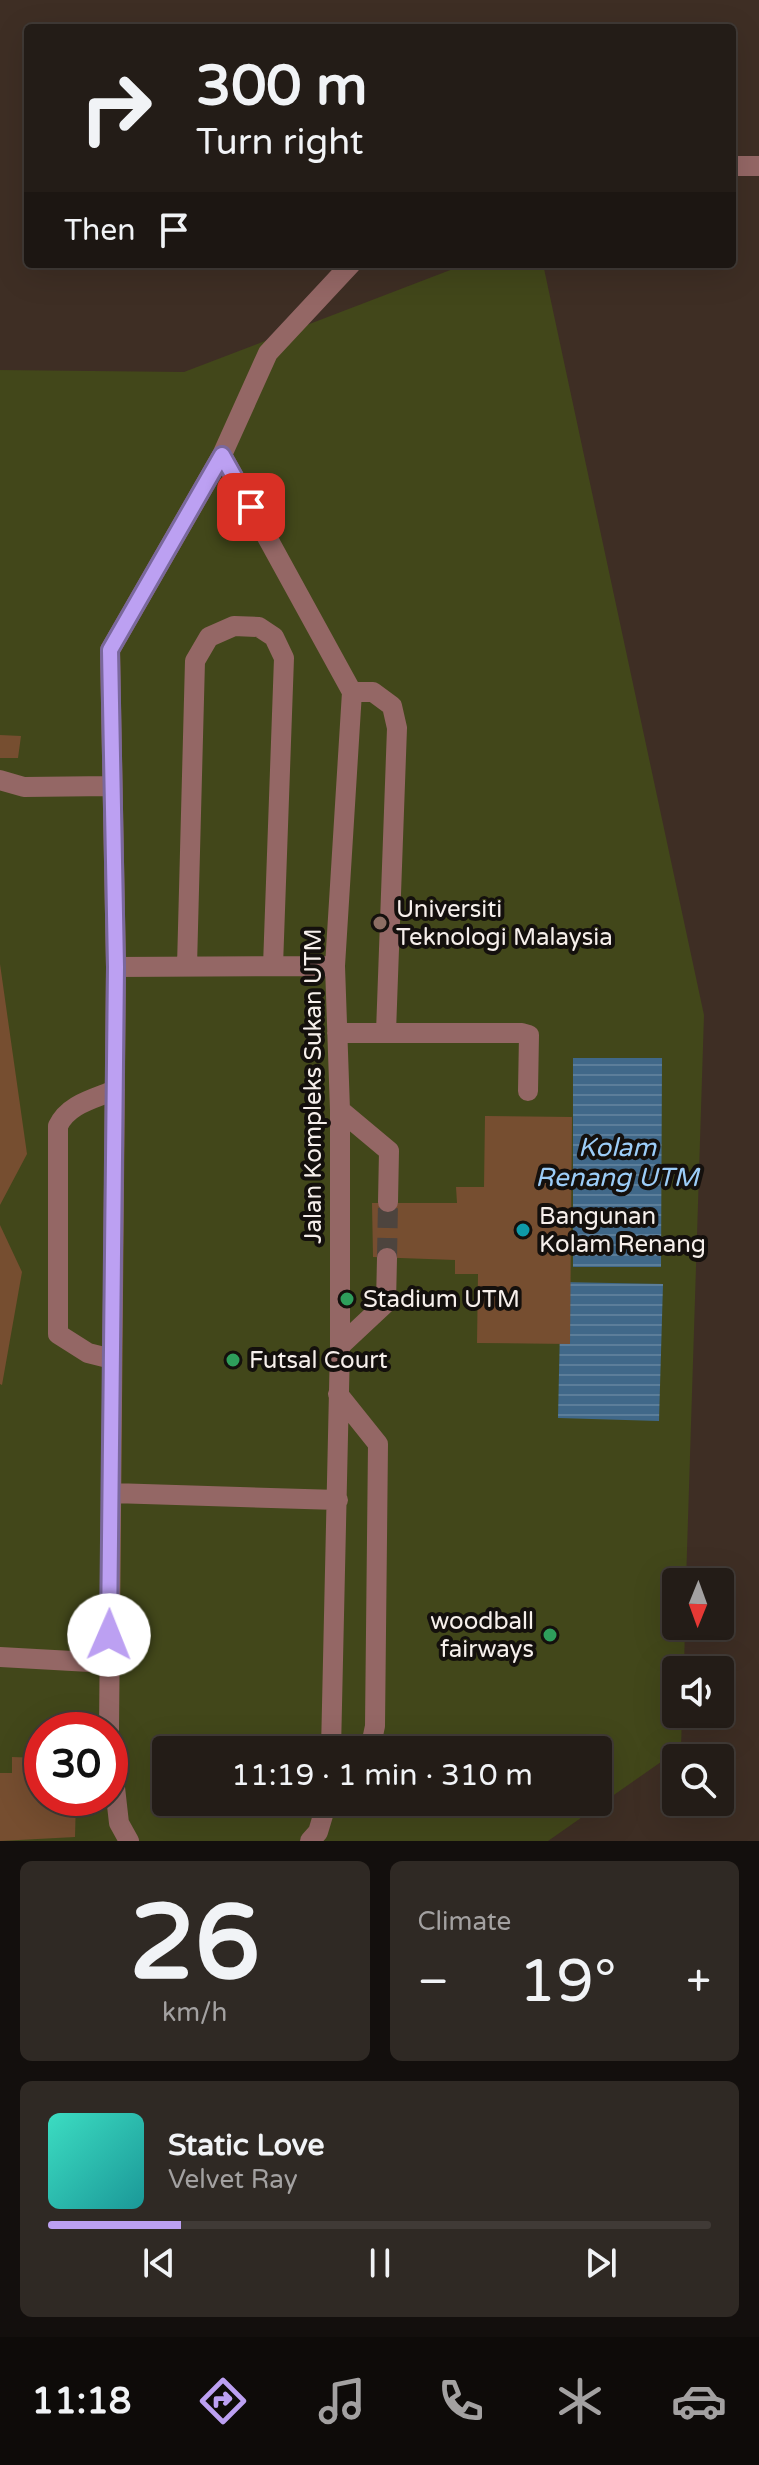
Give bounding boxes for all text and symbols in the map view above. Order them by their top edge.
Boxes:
text: 300 m [196,53,367,120]
icon: right [64,56,168,160]
text: Turn right [196,121,363,164]
icon: arrive [152,208,196,252]
text: Then [64,212,136,249]
pin [217,473,285,541]
icon: arrive [229,485,273,529]
place label: Universiti Teknologi Malaysia [396,895,613,952]
marker: Universiti Teknologi Malaysia [371,914,389,932]
street label: Jalan Kompleks Sukan UTM [299,928,328,1244]
water label: Kolam Renang UTM [535,1132,701,1193]
place label: Bangunan Kolam Renang [539,1202,706,1259]
marker: Bangunan Kolam Renang [514,1221,532,1239]
place label: Stadium UTM [363,1285,520,1314]
marker: Stadium UTM [338,1290,356,1308]
place label: Futsal Court [249,1346,388,1375]
marker: Futsal Court [224,1351,242,1369]
north arrow [662,1568,734,1640]
map controls [662,1568,734,1816]
position arrow [67,1593,151,1677]
place label: woodball fairways [430,1607,534,1664]
marker: woodball fairways [541,1626,559,1644]
button: sound [662,1656,734,1728]
speed limit sign: 30 [24,1712,128,1816]
button: search [662,1744,734,1816]
text: 11:19 · 1 min · 310 m [231,1757,533,1794]
text: 26 [129,1882,260,2007]
text: Climate [418,1906,511,1937]
text: 19° [519,1946,617,2018]
text: − [418,1956,449,2009]
text: + [686,1956,711,2009]
text: km/h [162,1997,227,2028]
text: Static Love [168,2127,324,2164]
text: Velvet Ray [168,2164,298,2195]
icon: previous [137,2241,181,2285]
icon: pause [358,2241,402,2285]
icon: next [579,2241,623,2285]
icon: directions [195,2373,251,2429]
icon: music [314,2373,370,2429]
icon: phone [433,2373,489,2429]
icon: climate [552,2373,608,2429]
icon: car [671,2373,727,2429]
text: 11:18 [32,2380,131,2423]

